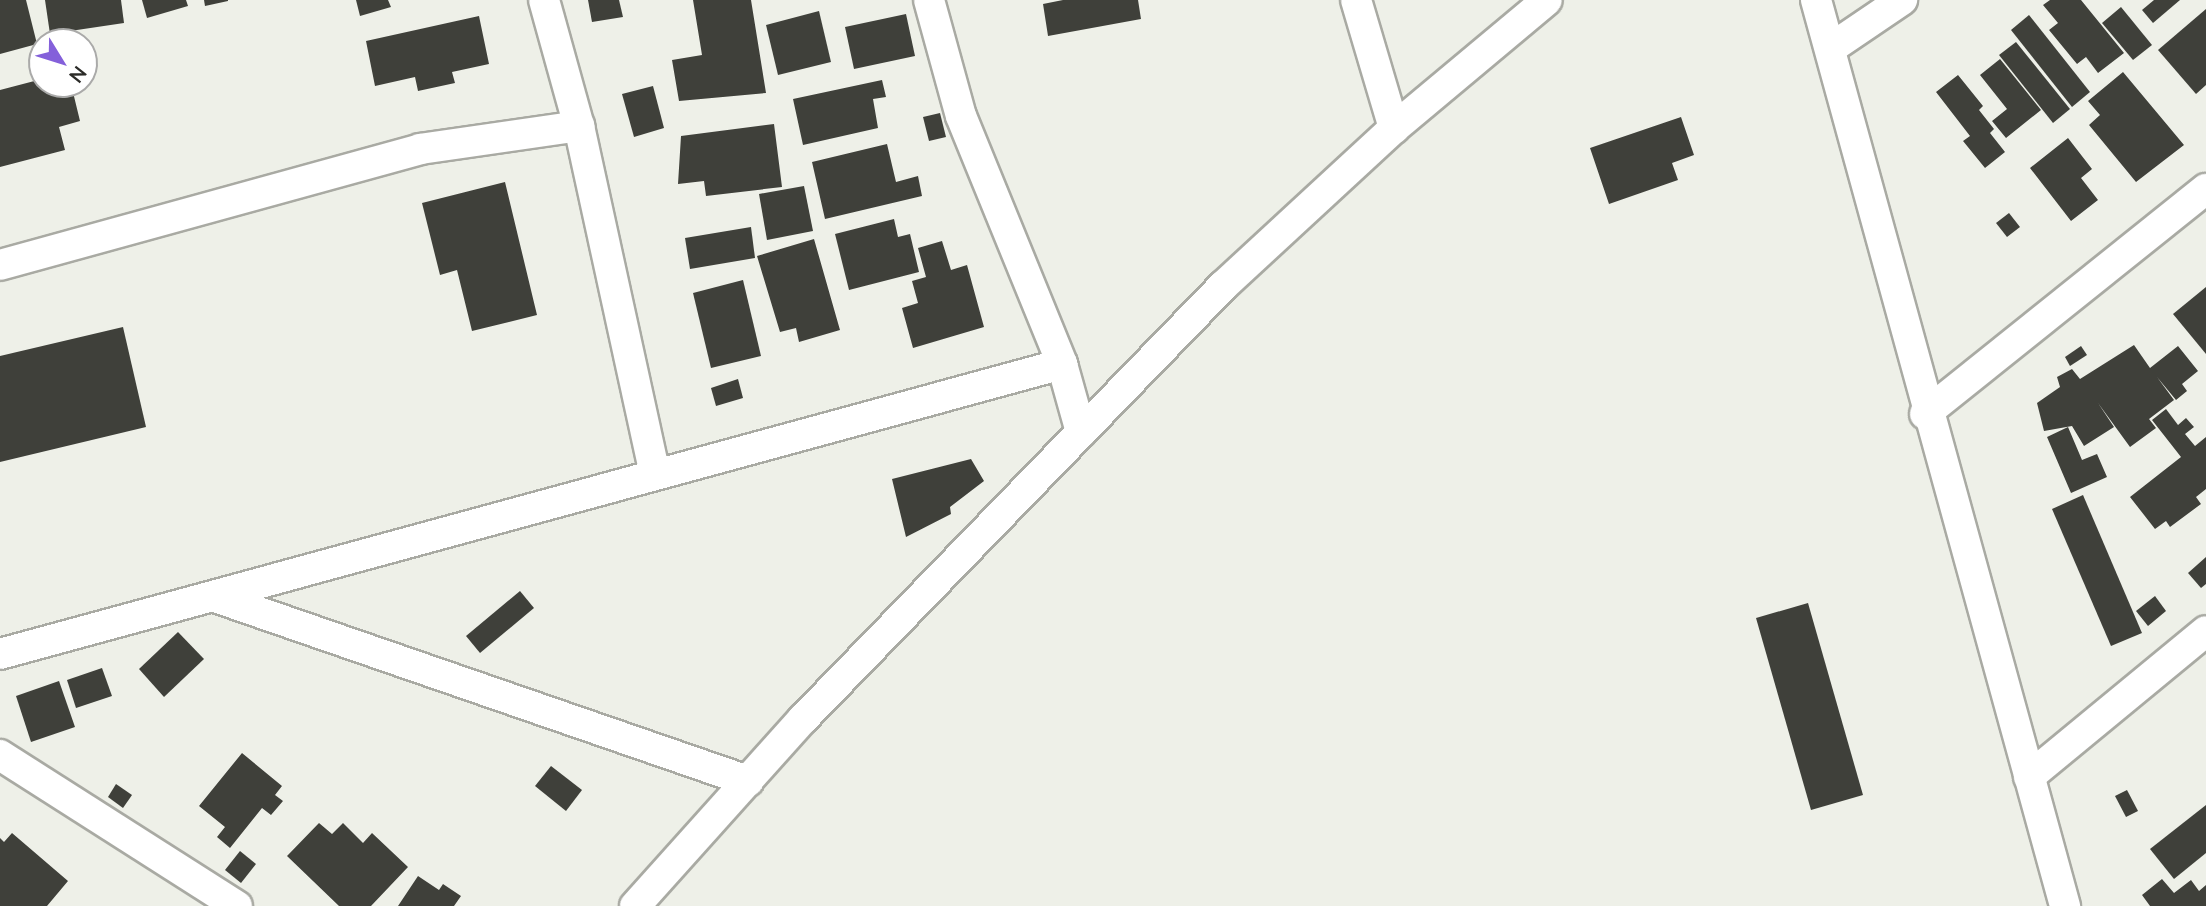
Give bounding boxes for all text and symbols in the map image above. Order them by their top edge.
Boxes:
north arrow [28,28,98,98]
text: N [65,62,92,88]

